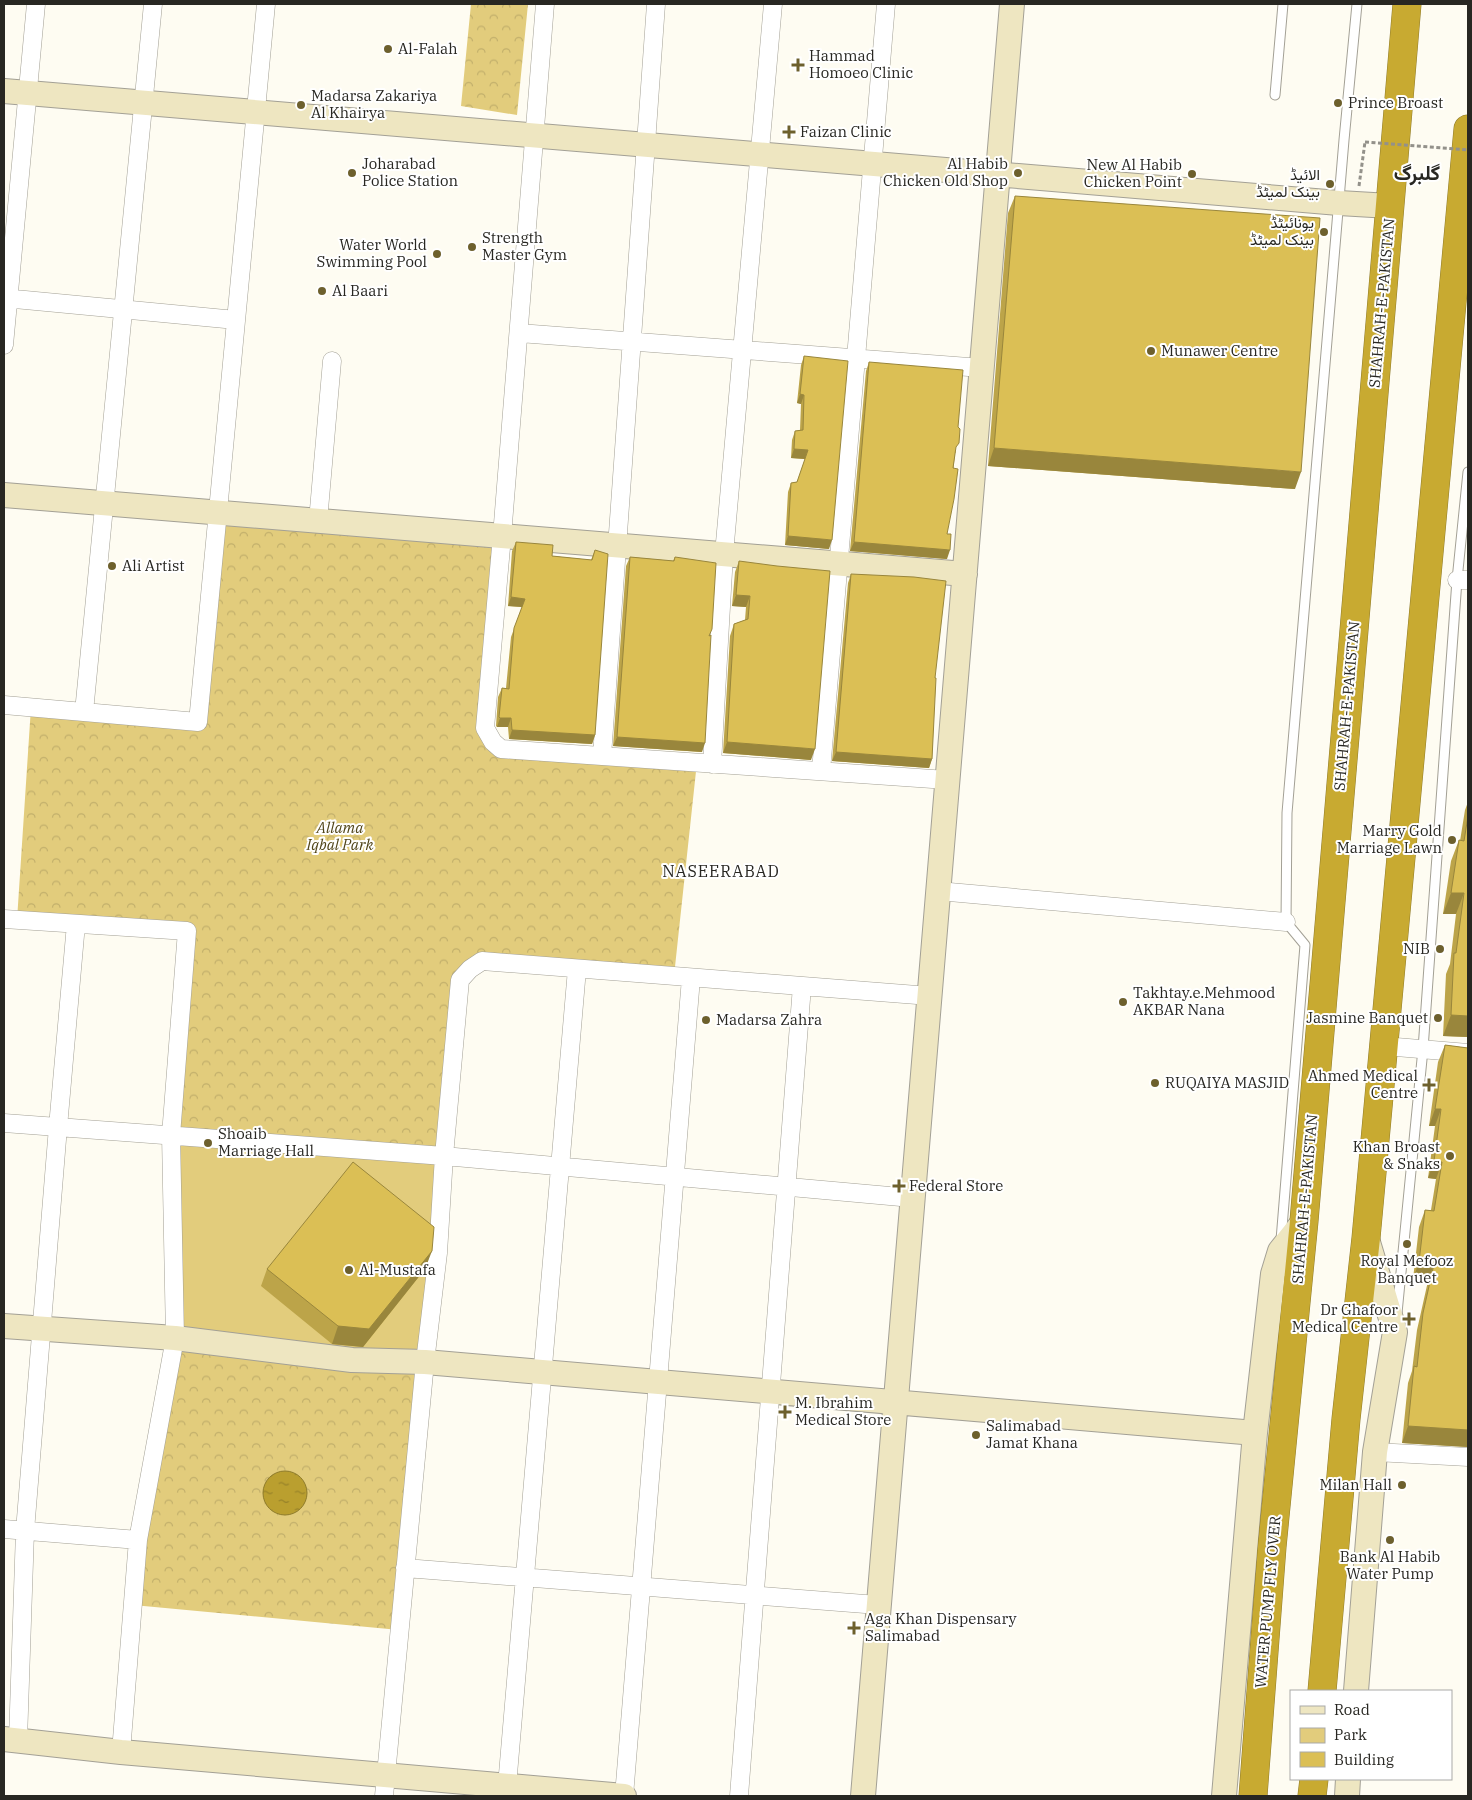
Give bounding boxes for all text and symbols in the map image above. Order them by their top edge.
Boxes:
place label: Al-Falah [398,39,458,58]
marker: Al-Falah [382,43,394,55]
place label: Hammad Homoeo Clinic [809,46,913,82]
marker: Hammad Homoeo Clinic [791,58,805,72]
place label: Madarsa Zakariya Al Khairya [311,86,437,122]
place label: Prince Broast [1348,93,1443,112]
marker: Prince Broast [1332,97,1344,109]
marker: Madarsa Zakariya Al Khairya [295,99,307,111]
place label: Faizan Clinic [800,122,892,141]
marker: Faizan Clinic [782,125,796,139]
place label: Joharabad Police Station [362,154,459,190]
place label: Al Habib Chicken Old Shop [883,154,1008,190]
place label: New Al Habib Chicken Point [1084,155,1182,191]
district label: گلبرگ [1394,159,1440,186]
place label: الائیڈ بینک لمیٹڈ [1256,165,1320,201]
marker: Joharabad Police Station [346,167,358,179]
marker: Al Habib Chicken Old Shop [1012,167,1024,179]
marker: New Al Habib Chicken Point [1186,168,1198,180]
marker: الائیڈ بینک لمیٹڈ [1324,178,1336,190]
place label: یونائیٹڈ بینک لمیٹڈ [1250,213,1314,249]
street label: SHAHRAH-E-PAKISTAN [1365,217,1398,389]
marker: یونائیٹڈ بینک لمیٹڈ [1318,226,1330,238]
place label: Strength Master Gym [482,228,567,264]
place label: Water World Swimming Pool [317,235,427,271]
marker: Strength Master Gym [466,241,478,253]
marker: Water World Swimming Pool [431,248,443,260]
place label: Al Baari [332,281,388,300]
marker: Al Baari [316,285,328,297]
place label: Munawer Centre [1161,341,1278,360]
marker: Munawer Centre [1145,345,1157,357]
place label: Ali Artist [122,556,184,575]
marker: Ali Artist [106,560,118,572]
street label: SHAHRAH-E-PAKISTAN [1330,620,1363,792]
park label: Allama Iqbal Park [305,818,374,854]
place label: Marry Gold Marriage Lawn [1337,821,1442,857]
marker: Marry Gold Marriage Lawn [1446,834,1458,846]
district label: NASEERABAD [662,861,780,881]
place label: NIB [1403,939,1430,958]
marker: NIB [1434,943,1446,955]
place label: Takhtay.e.Mehmood AKBAR Nana [1133,983,1275,1019]
marker: Takhtay.e.Mehmood AKBAR Nana [1117,996,1129,1008]
place label: Jasmine Banquet [1306,1008,1428,1027]
place label: Madarsa Zahra [716,1010,822,1029]
marker: Jasmine Banquet [1432,1012,1444,1024]
marker: Madarsa Zahra [700,1014,712,1026]
place label: Ahmed Medical Centre [1308,1066,1418,1102]
place label: RUQAIYA MASJID [1165,1073,1289,1092]
marker: RUQAIYA MASJID [1149,1077,1161,1089]
marker: Ahmed Medical Centre [1422,1078,1436,1092]
street label: SHAHRAH-E-PAKISTAN [1288,1113,1321,1285]
place label: Shoaib Marriage Hall [218,1124,314,1160]
marker: Shoaib Marriage Hall [202,1137,214,1149]
place label: Khan Broast & Snaks [1353,1137,1440,1173]
marker: Khan Broast & Snaks [1444,1150,1456,1162]
place label: Federal Store [909,1176,1003,1195]
marker: Federal Store [893,1180,905,1192]
marker: Royal Mefooz Banquet [1401,1238,1413,1250]
place label: Royal Mefooz Banquet [1361,1251,1453,1287]
place label: Al-Mustafa [359,1260,436,1279]
marker: Al-Mustafa [343,1264,355,1276]
place label: Dr Ghafoor Medical Centre [1292,1300,1398,1336]
marker: Dr Ghafoor Medical Centre [1402,1312,1416,1326]
place label: M. Ibrahim Medical Store [795,1393,891,1429]
marker: M. Ibrahim Medical Store [779,1406,791,1418]
place label: Salimabad Jamat Khana [986,1416,1078,1452]
marker: Salimabad Jamat Khana [970,1429,982,1441]
place label: Milan Hall [1319,1475,1392,1494]
marker: Milan Hall [1396,1479,1408,1491]
street label: WATER PUMP FLY OVER [1250,1515,1285,1689]
marker: Bank Al Habib Water Pump [1384,1534,1396,1546]
place label: Bank Al Habib Water Pump [1340,1547,1440,1583]
place label: Aga Khan Dispensary Salimabad [865,1609,1017,1645]
marker: Aga Khan Dispensary Salimabad [847,1621,861,1635]
legend [1290,1690,1452,1780]
text: Road [1334,1700,1370,1719]
text: Park [1334,1725,1367,1744]
text: Building [1334,1750,1394,1769]

